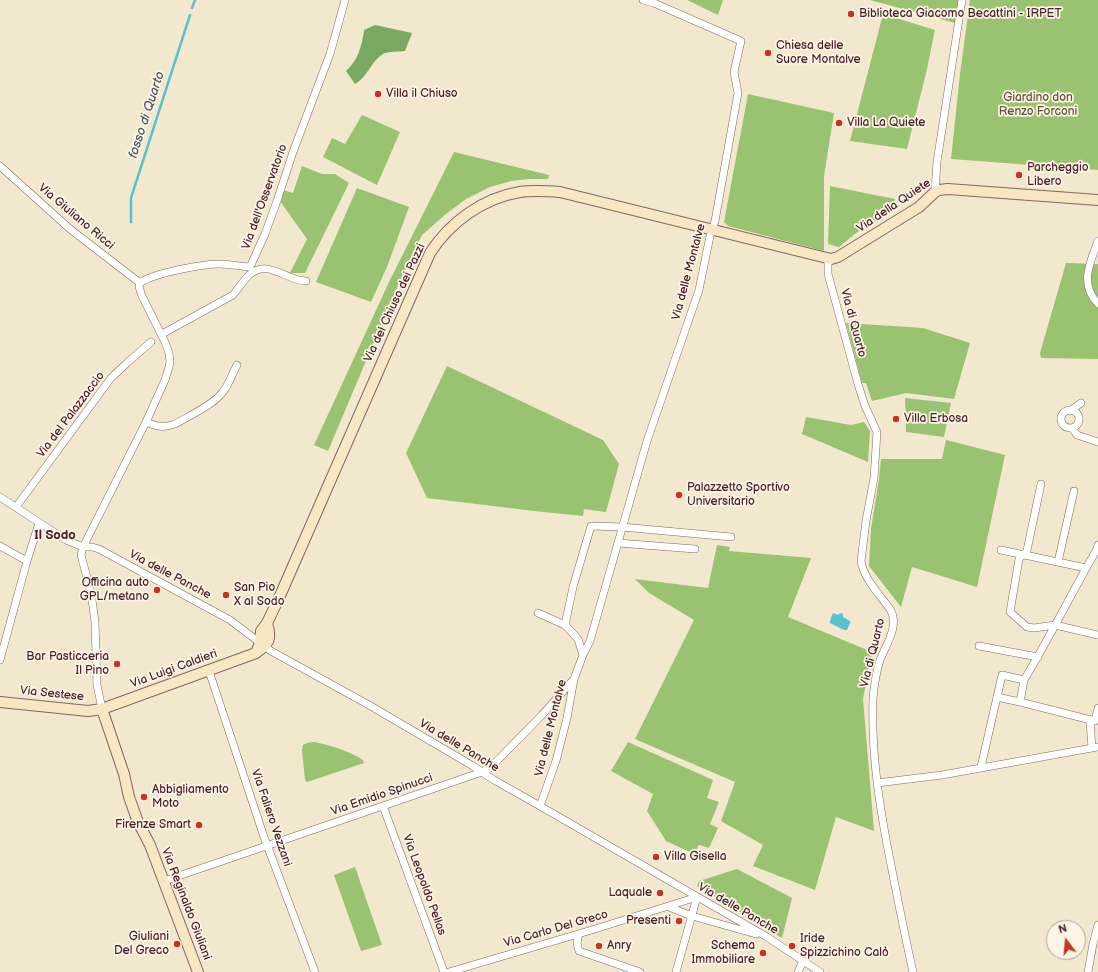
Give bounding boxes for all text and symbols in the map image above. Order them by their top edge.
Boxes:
place label: Biblioteca Giacomo Becattini - IRPET [859,7,1062,21]
marker: Biblioteca Giacomo Becattini - IRPET [846,9,856,19]
place label: Chiesa delle Suore Montalve [776,39,861,67]
marker: Chiesa delle Suore Montalve [763,48,773,58]
water label: fosso di Quarto [126,70,168,160]
place label: Villa il Chiuso [386,87,458,101]
marker: Villa il Chiuso [373,89,383,99]
park label: Giardino don Renzo Forconi [999,91,1077,119]
place label: Villa La Quiete [847,116,925,130]
marker: Villa La Quiete [834,118,844,128]
street label: Via dell'Osservatorio [239,142,291,252]
place label: Parcheggio Libero [1027,161,1089,189]
marker: Parcheggio Libero [1014,170,1024,180]
street label: Via della Quiete [854,176,934,236]
street label: Via Giuliano Ricci [35,181,117,253]
street label: Via delle Montalve [669,222,709,322]
street label: Via del Chiuso dei Pazzi [361,242,429,364]
street label: Via di Quarto [837,287,869,359]
street label: Via del Palazzaccio [34,369,108,461]
place label: Villa Erbosa [904,412,968,426]
marker: Villa Erbosa [891,414,901,424]
place label: Palazzetto Sportivo Universitario [687,481,790,509]
marker: Palazzetto Sportivo Universitario [674,490,684,500]
district label: Il Sodo [34,528,76,544]
street label: Via delle Panche [127,547,213,603]
place label: Officina auto GPL/metano [80,576,149,604]
place label: San Pio X al Sodo [234,581,285,609]
marker: Officina auto GPL/metano [152,585,162,595]
marker: San Pio X al Sodo [221,590,231,600]
street label: Via di Quarto [857,617,889,689]
street label: Via Luigi Caldieri [129,647,219,691]
place label: Bar Pasticceria Il Pino [26,650,109,678]
marker: Bar Pasticceria Il Pino [112,659,122,669]
street label: Via delle Montalve [532,678,570,778]
street label: Via Sestese [19,683,85,705]
street label: Via delle Panche [416,716,502,776]
street label: Via Faliero Vezzani [248,767,294,869]
street label: Via Emidio Spinucci [329,771,435,819]
place label: Abbigliamento Moto [152,783,229,811]
marker: Abbigliamento Moto [139,792,149,802]
place label: Firenze Smart [115,818,191,832]
marker: Firenze Smart [194,820,204,830]
street label: Via Leopoldo Pellas [399,833,449,937]
street label: Via Reginaldo Giuliani [158,846,214,962]
place label: Villa Gisella [664,850,726,864]
marker: Villa Gisella [651,852,661,862]
street label: Via delle Panche [695,880,781,938]
place label: Laquale [608,886,652,900]
marker: Laquale [655,888,665,898]
street label: Via Carlo Del Greco [502,907,610,951]
place label: Presenti [626,914,671,928]
marker: Presenti [674,916,684,926]
north arrow [1046,920,1086,960]
text: N [1057,922,1069,936]
place label: Giuliani Del Greco [114,930,169,958]
place label: Iride Spizzichino Calò [800,932,889,960]
marker: Giuliani Del Greco [172,939,182,949]
place label: Anry [607,939,631,953]
place label: Schema Immobiliare [692,939,755,967]
marker: Anry [594,941,604,951]
marker: Iride Spizzichino Calò [787,941,797,951]
marker: Schema Immobiliare [758,948,768,958]

